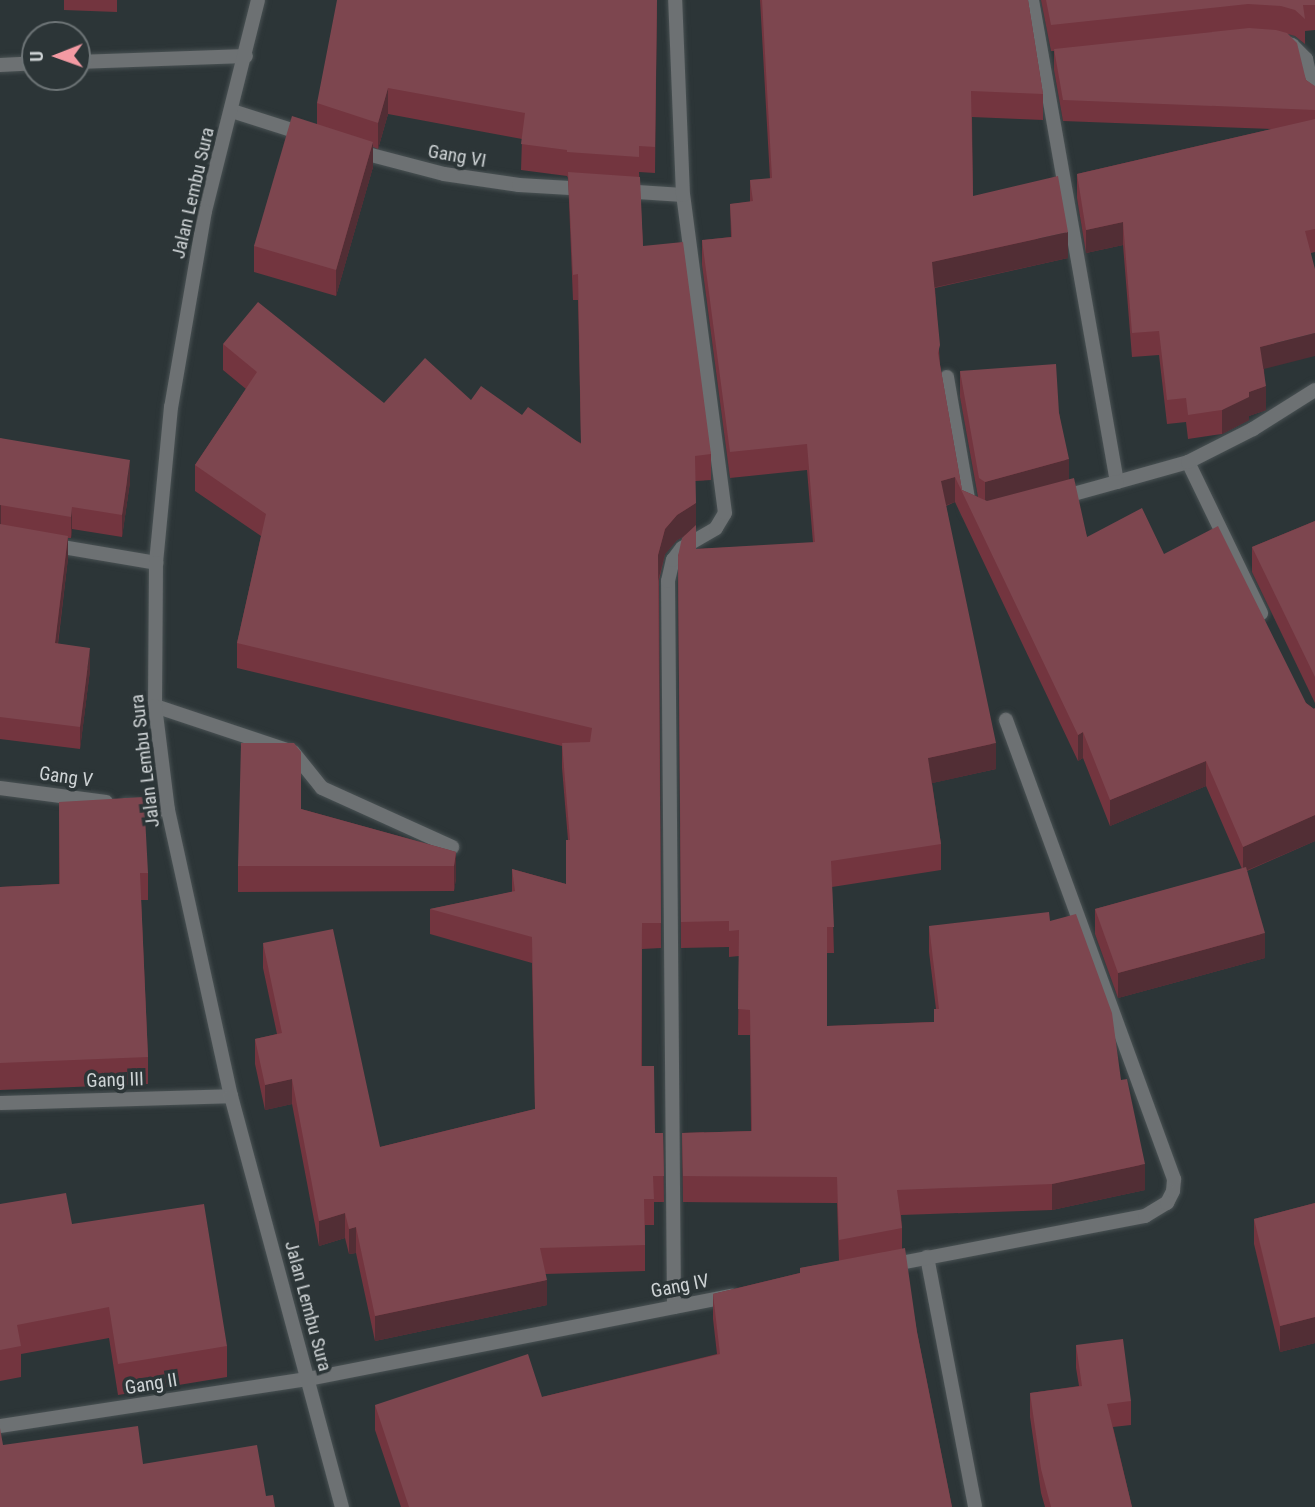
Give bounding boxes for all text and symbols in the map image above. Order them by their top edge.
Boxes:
north arrow [21,21,91,91]
text: U [25,51,48,62]
street label: Jalan Lembu Sura [167,125,219,261]
street label: Gang VI [426,140,488,172]
street label: Jalan Lembu Sura [126,693,164,829]
street label: Gang V [38,762,94,792]
street label: Gang III [86,1068,144,1092]
street label: Jalan Lembu Sura [280,1238,336,1374]
street label: Gang IV [649,1269,711,1303]
street label: Gang II [123,1369,179,1399]

